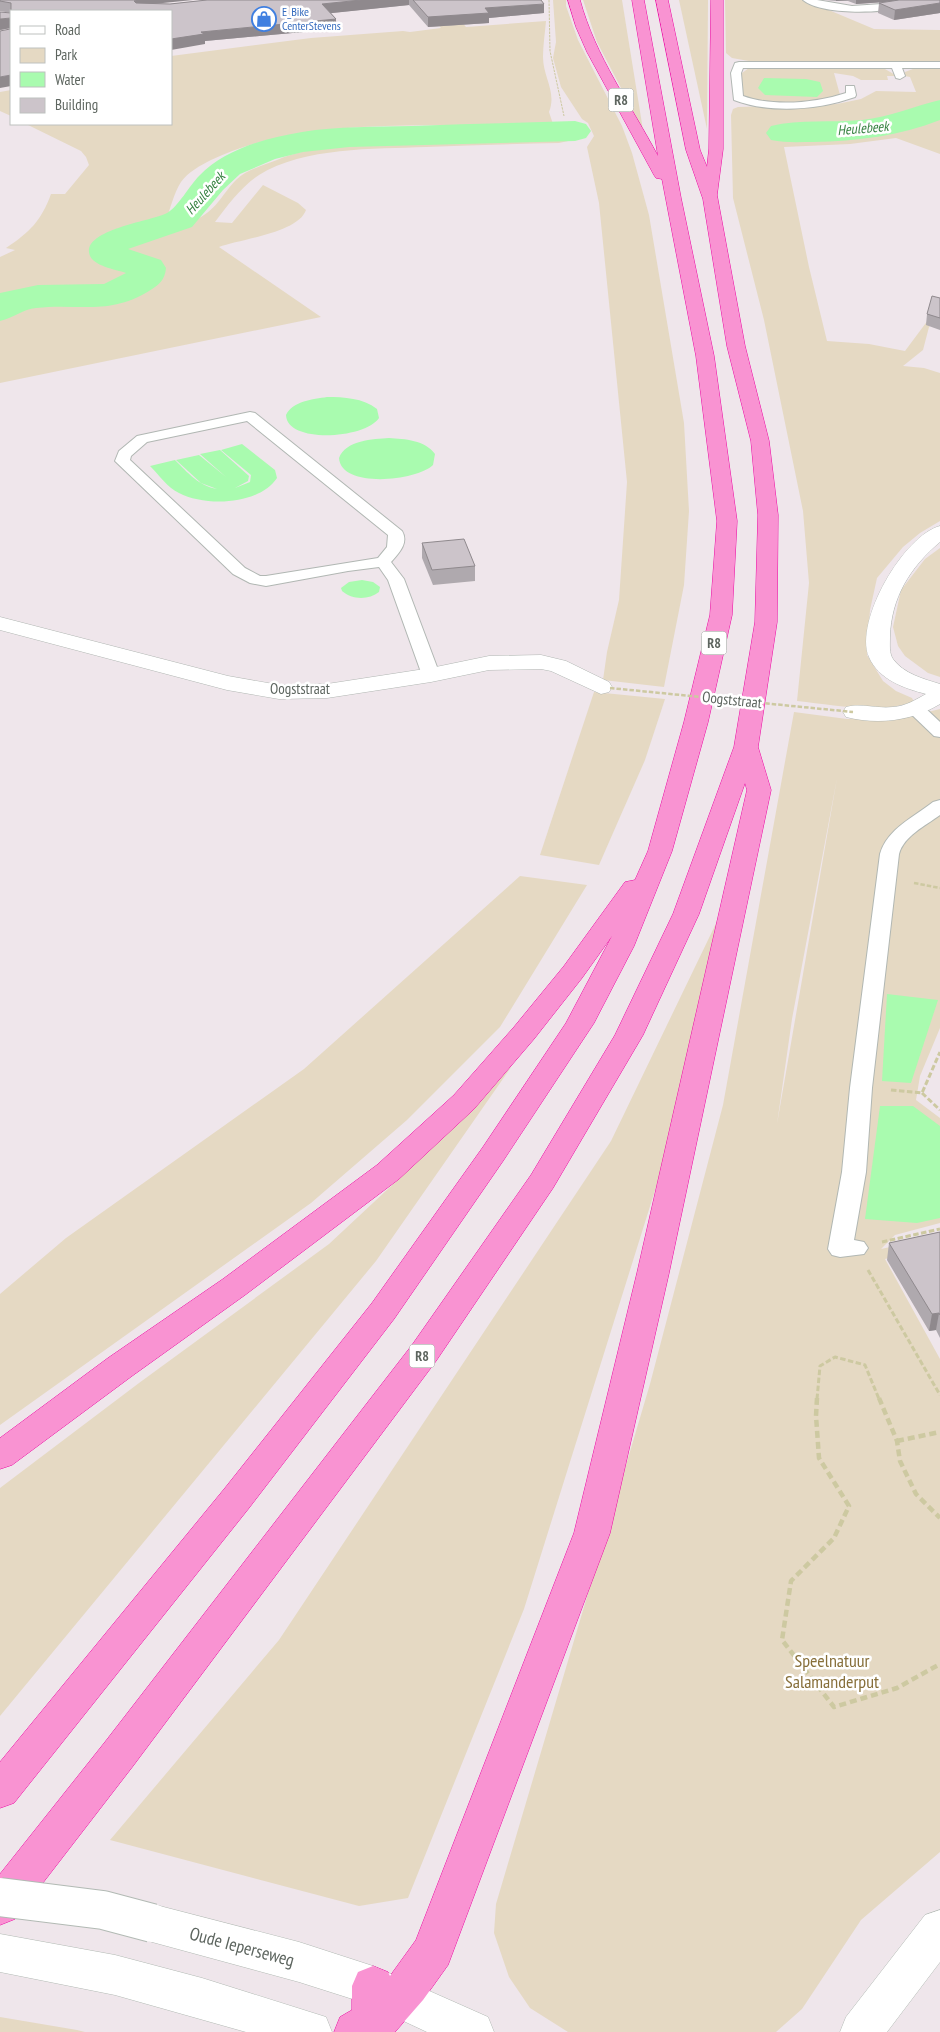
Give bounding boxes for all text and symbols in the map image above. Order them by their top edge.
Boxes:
place label: E_Bike CenterStevens [282,4,341,33]
shop icon: E_Bike CenterStevens [251,6,277,32]
legend [10,10,172,125]
text: Road [55,20,81,39]
text: Park [55,45,77,64]
text: Water [55,70,86,89]
road number: R8 [608,88,634,112]
text: Building [55,95,98,114]
water label: Heulebeek [837,117,891,139]
water label: Heulebeek [181,167,230,218]
road number: R8 [702,632,726,654]
street label: Oogststraat [270,679,330,698]
street label: Oogststraat [701,687,763,712]
road number: R8 [410,1344,434,1368]
park label: Speelnatuur Salamanderput [785,1649,879,1693]
street label: Oude Ieperseweg [187,1922,297,1972]

